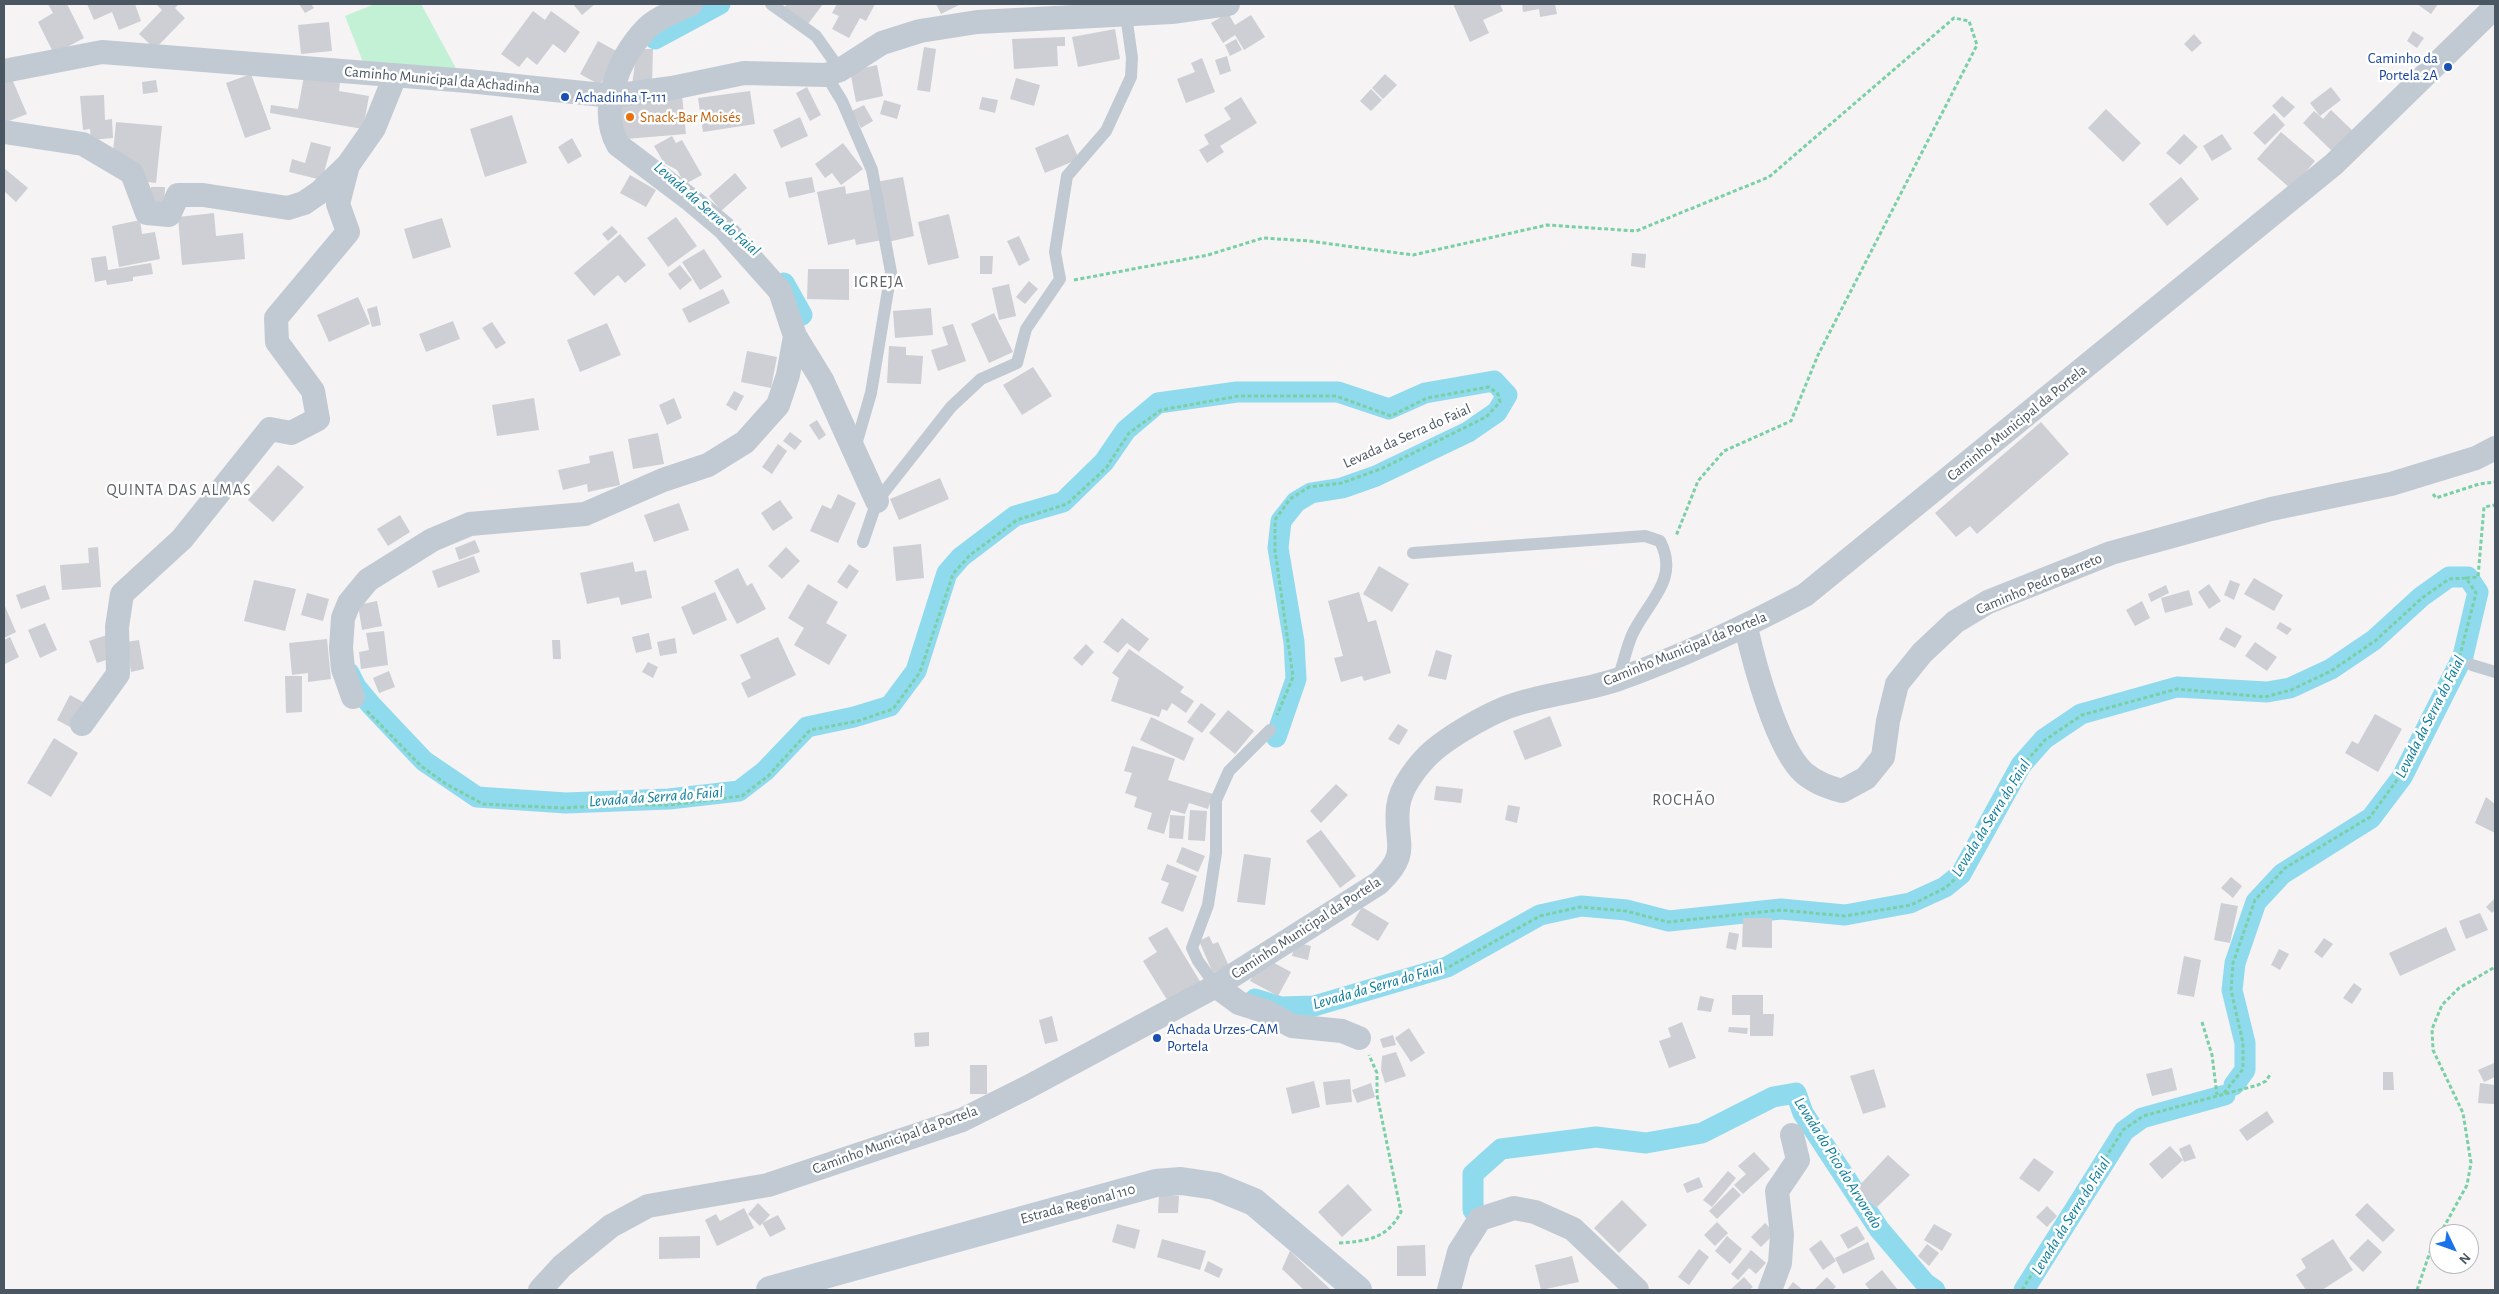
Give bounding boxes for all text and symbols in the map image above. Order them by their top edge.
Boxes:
place label: Caminho da Portela 2A [2368,49,2438,84]
marker: Caminho da Portela 2A [2442,61,2454,73]
street label: Caminho Municipal da Achadinha [344,62,540,98]
place label: Achadinha T-111 [575,88,667,106]
marker: Achadinha T-111 [559,91,571,103]
place label: Snack-Bar Moisés [640,108,741,126]
marker: Snack-Bar Moisés [624,111,636,123]
water label: Levada da Serra do Faial [650,158,764,260]
district label: IGREJA [853,272,905,292]
street label: Caminho Municipal da Portela [1943,361,2091,485]
street label: Levada da Serra do Faial [1340,400,1474,472]
district label: QUINTA DAS ALMAS [105,480,253,500]
street label: Caminho Pedro Barreto [1973,549,2105,619]
street label: Caminho Municipal da Portela [1601,608,1769,690]
water label: Levada da Serra do Faial [2391,653,2469,781]
water label: Levada da Serra do Faial [1947,756,2035,880]
water label: Levada da Serra do Faial [588,783,724,811]
district label: ROCHÃO [1652,790,1716,810]
street label: Caminho Municipal da Portela [1228,873,1384,983]
water label: Levada da Serra do Faial [1311,958,1445,1014]
place label: Achada Urzes-CAM Portela [1167,1020,1278,1055]
marker: Achada Urzes-CAM Portela [1151,1032,1163,1044]
water label: Levada do Pico do Arvoredo [1790,1094,1886,1232]
street label: Caminho Municipal da Portela [810,1102,980,1178]
water label: Levada da Serra do Faial [2027,1154,2115,1278]
street label: Estrada Regional 110 [1019,1180,1137,1228]
north arrow [2429,1224,2479,1274]
text: N [2456,1250,2473,1267]

